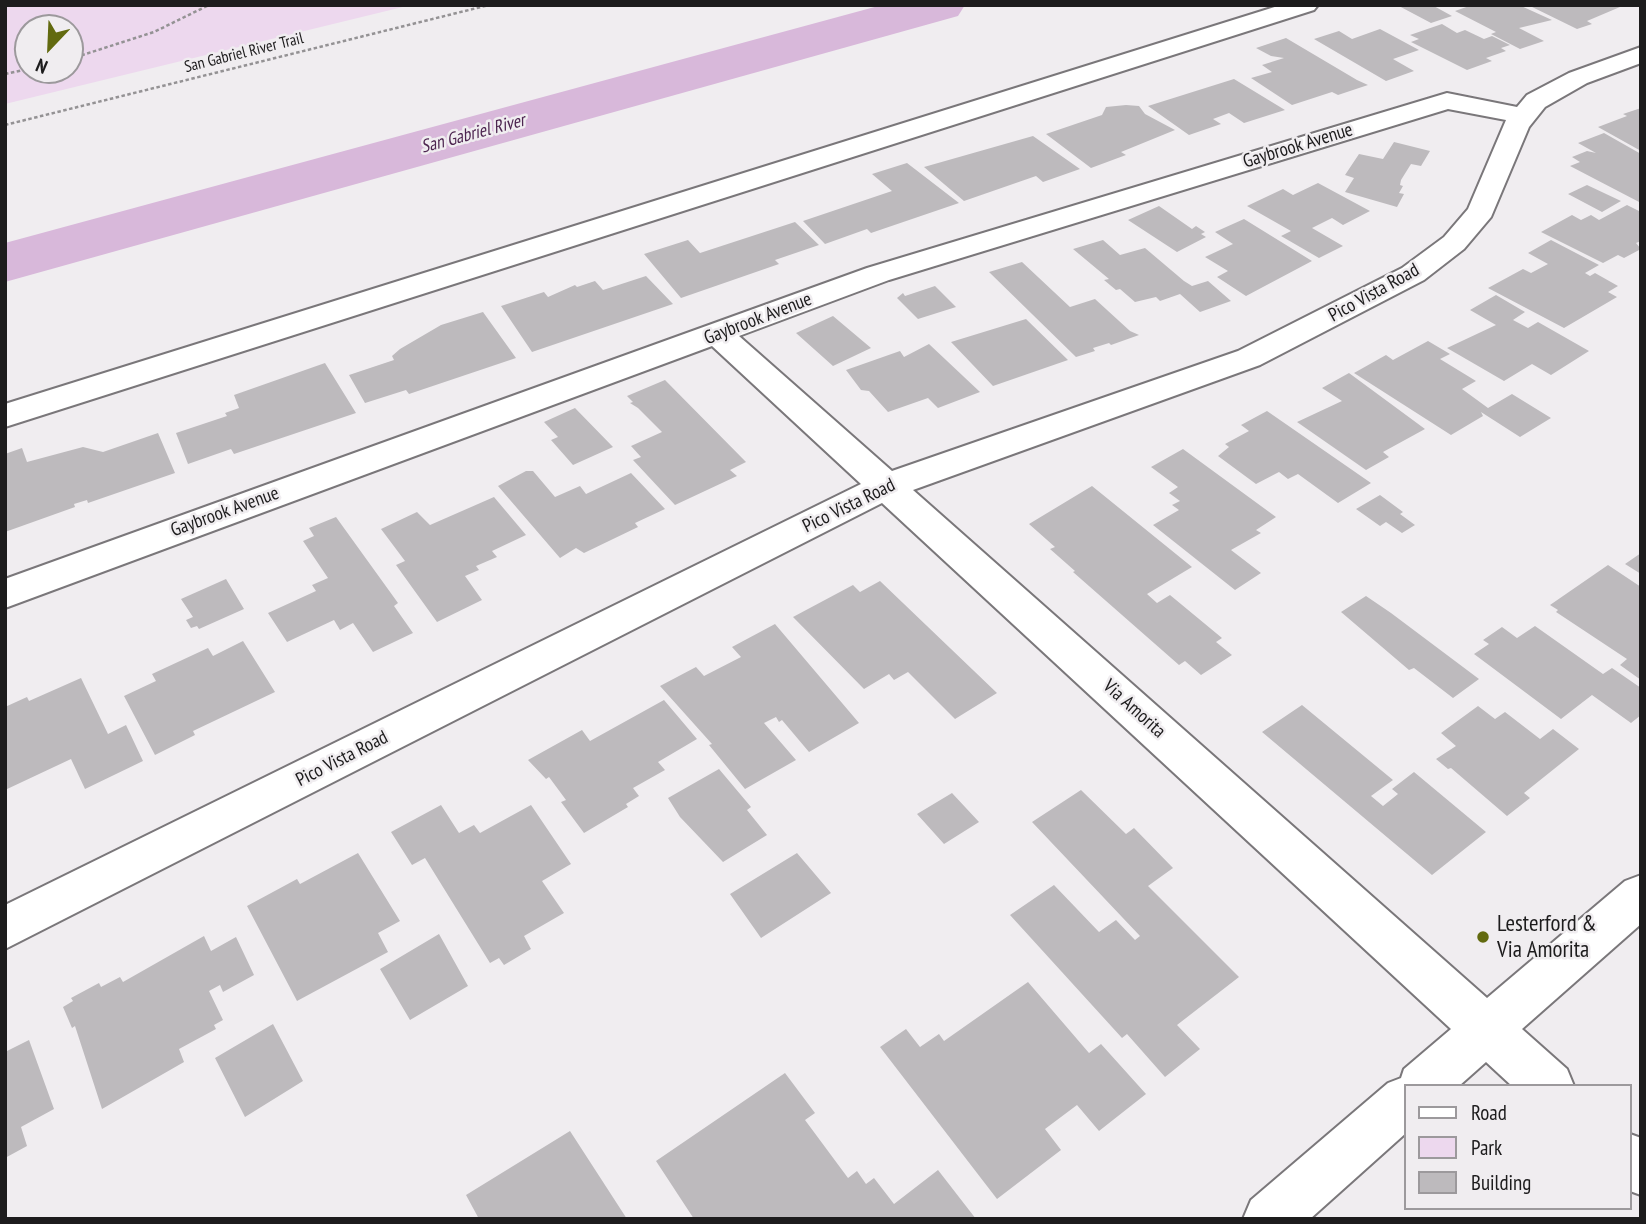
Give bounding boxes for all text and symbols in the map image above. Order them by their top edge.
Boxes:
north arrow [14,14,84,84]
street label: San Gabriel River Trail [182,29,306,77]
text: N [32,53,51,80]
water label: San Gabriel River [419,110,527,158]
street label: Gaybrook Avenue [1240,119,1356,173]
street label: Pico Vista Road [1325,259,1423,327]
street label: Gaybrook Avenue [701,288,815,350]
street label: Pico Vista Road [799,474,899,538]
street label: Gaybrook Avenue [168,482,282,542]
street label: Via Amorita [1098,675,1170,743]
street label: Pico Vista Road [292,726,392,792]
place label: Lesterford & Via Amorita [1497,910,1597,964]
marker: Lesterford & Via Amorita [1475,929,1491,945]
legend [1404,1084,1632,1210]
text: Road [1471,1099,1507,1126]
text: Park [1471,1134,1502,1161]
text: Building [1471,1169,1531,1196]

